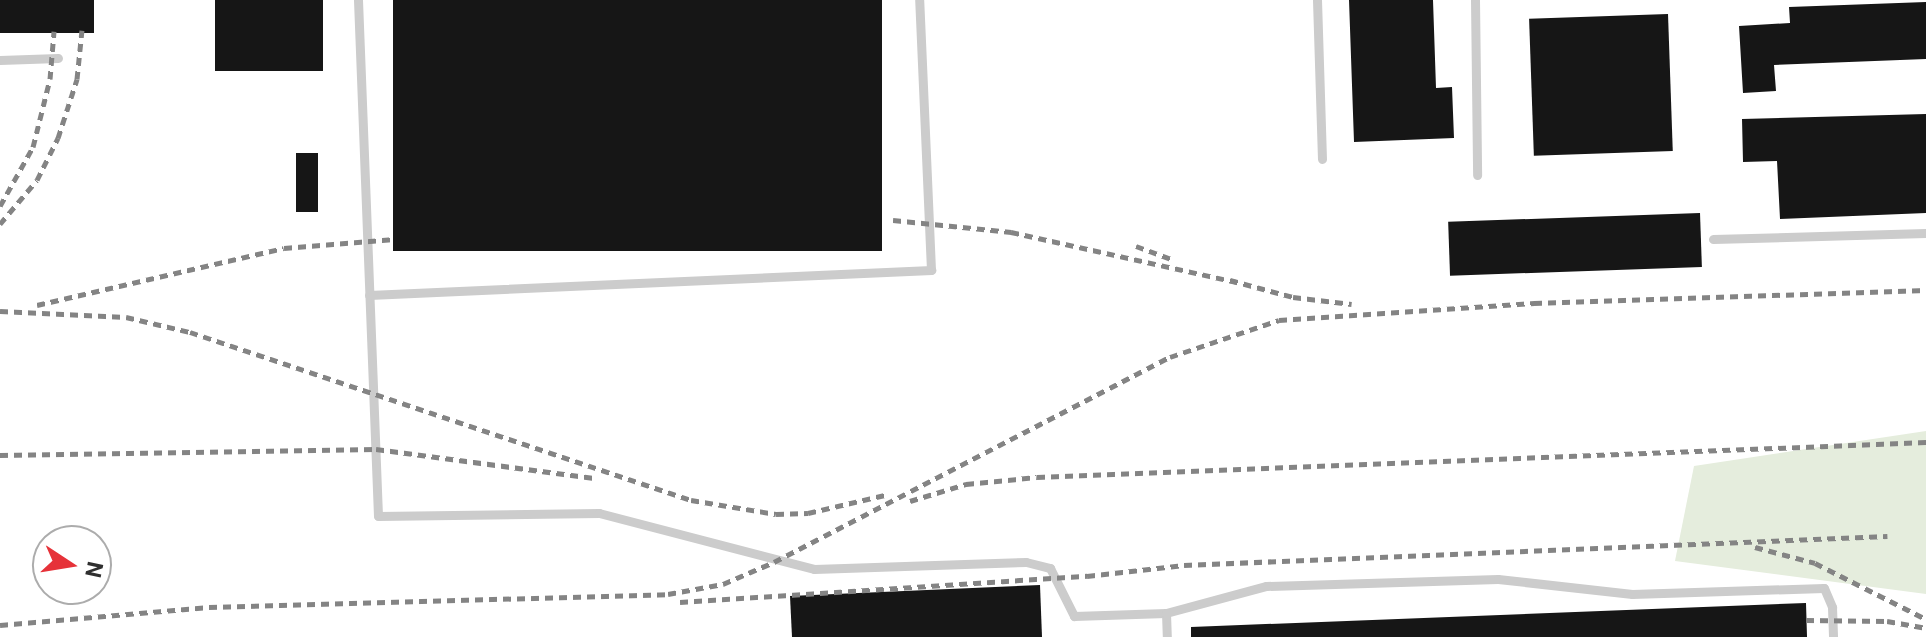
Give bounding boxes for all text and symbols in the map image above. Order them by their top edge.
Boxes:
north arrow [32,525,112,605]
text: N [80,559,108,580]

